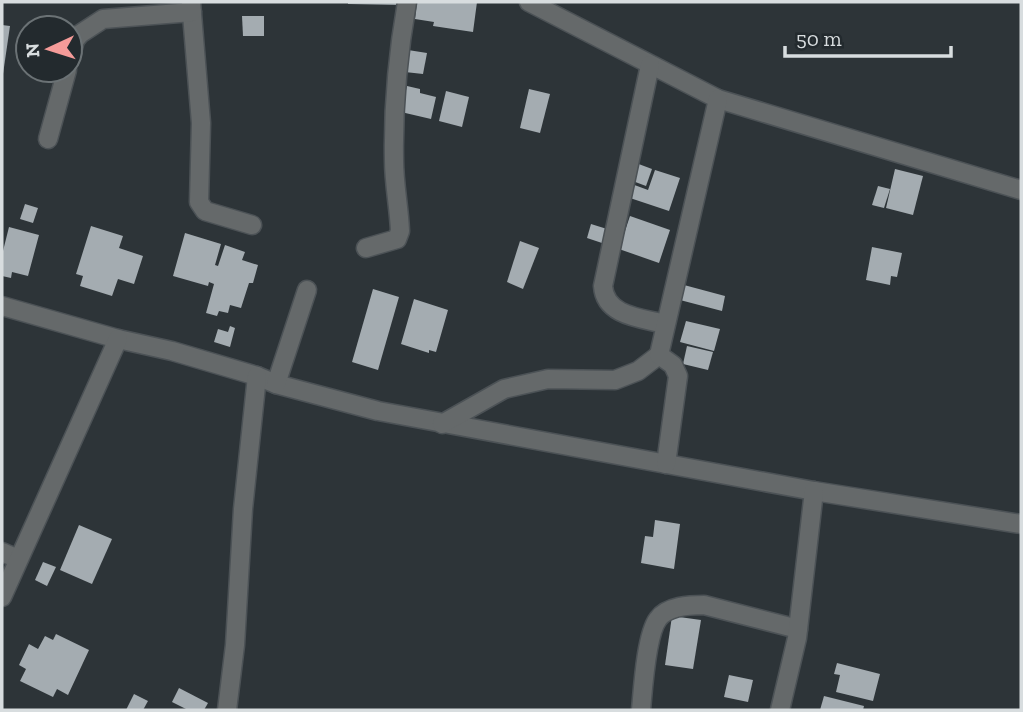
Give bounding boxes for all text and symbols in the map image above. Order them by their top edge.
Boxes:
north arrow [14,14,84,84]
scale bar [785,14,951,58]
text: 50 m [796,26,842,51]
text: N [21,42,45,58]

